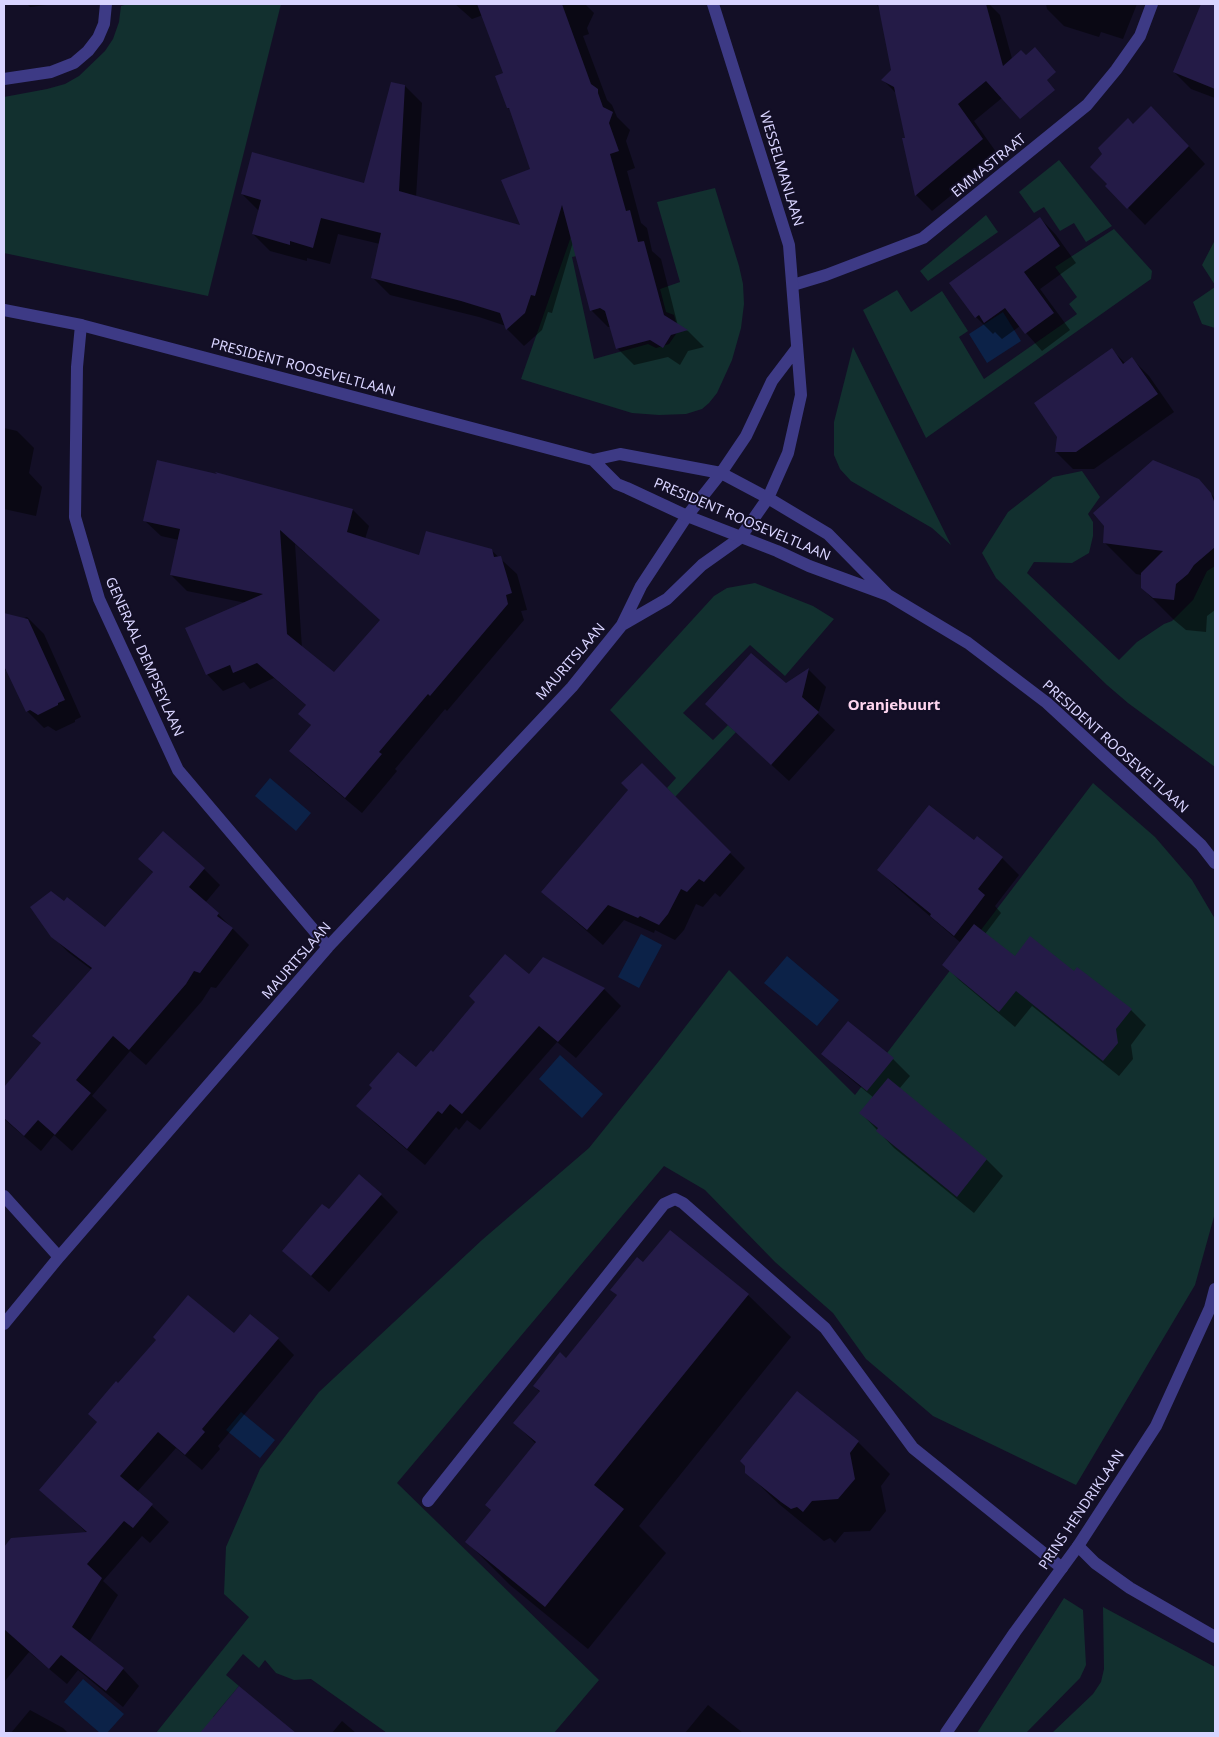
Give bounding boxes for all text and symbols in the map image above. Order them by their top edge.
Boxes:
street label: WESSELMANLAAN [756,109,806,229]
street label: EMMASTRAAT [948,131,1030,201]
street label: PRESIDENT ROOSEVELTLAAN [209,335,397,401]
street label: PRESIDENT ROOSEVELTLAAN [651,475,833,565]
street label: GENERAAL DEMPSEYLAAN [101,575,187,739]
street label: MAURITSLAAN [533,620,609,704]
street label: PRESIDENT ROOSEVELTLAAN [1039,677,1191,817]
district label: Oranjebuurt [848,697,940,715]
street label: MAURITSLAAN [259,919,335,1003]
street label: PRINS HENDRIKLAAN [1036,1447,1128,1573]

